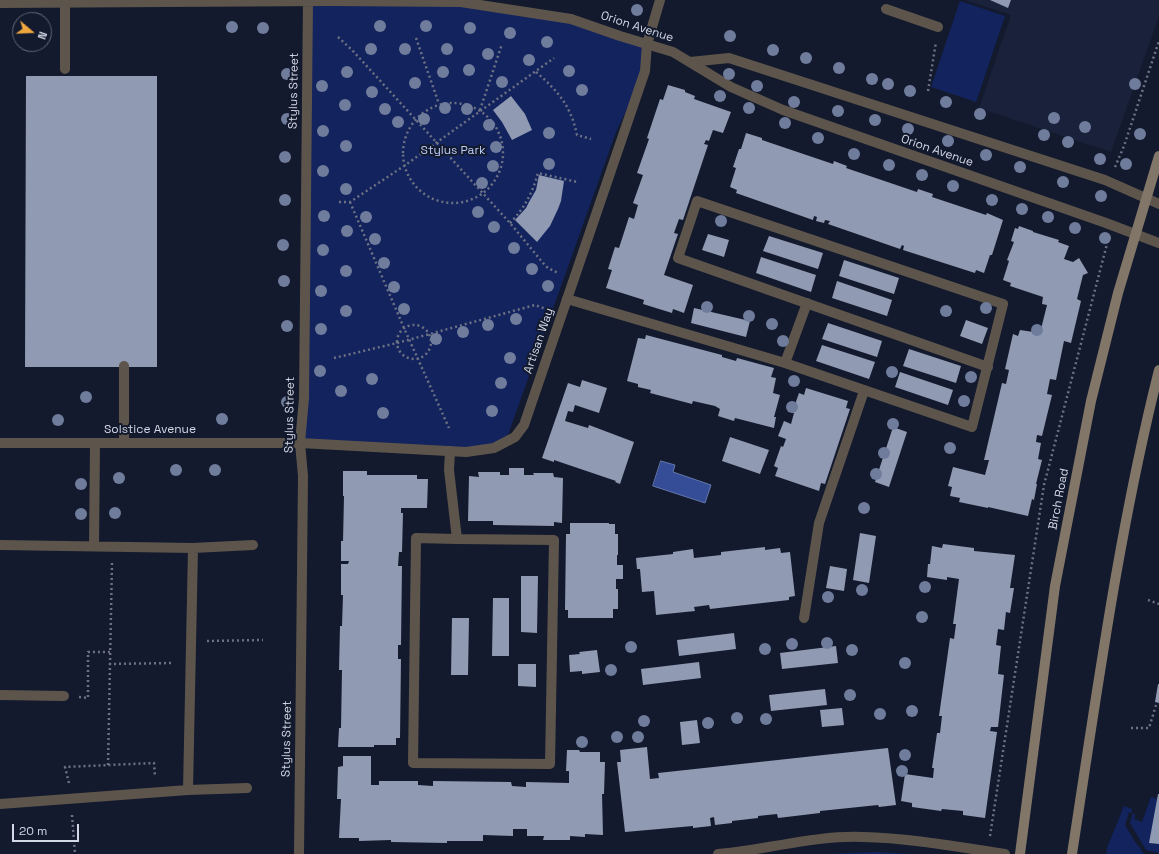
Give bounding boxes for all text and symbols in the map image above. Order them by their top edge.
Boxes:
street label: Orion Avenue [599,8,675,46]
north arrow [12,12,52,52]
text: N [35,30,50,41]
street label: Stylus Street [286,53,302,129]
street label: Orion Avenue [899,132,975,170]
park label: Stylus Park [421,144,485,158]
street label: Artisan Way [521,306,557,376]
street label: Stylus Street [282,377,298,453]
street label: Solstice Avenue [104,423,196,437]
street label: Birch Road [1046,467,1072,531]
street label: Stylus Street [279,701,295,777]
scale bar [14,816,81,842]
text: 20 m [19,823,47,839]

